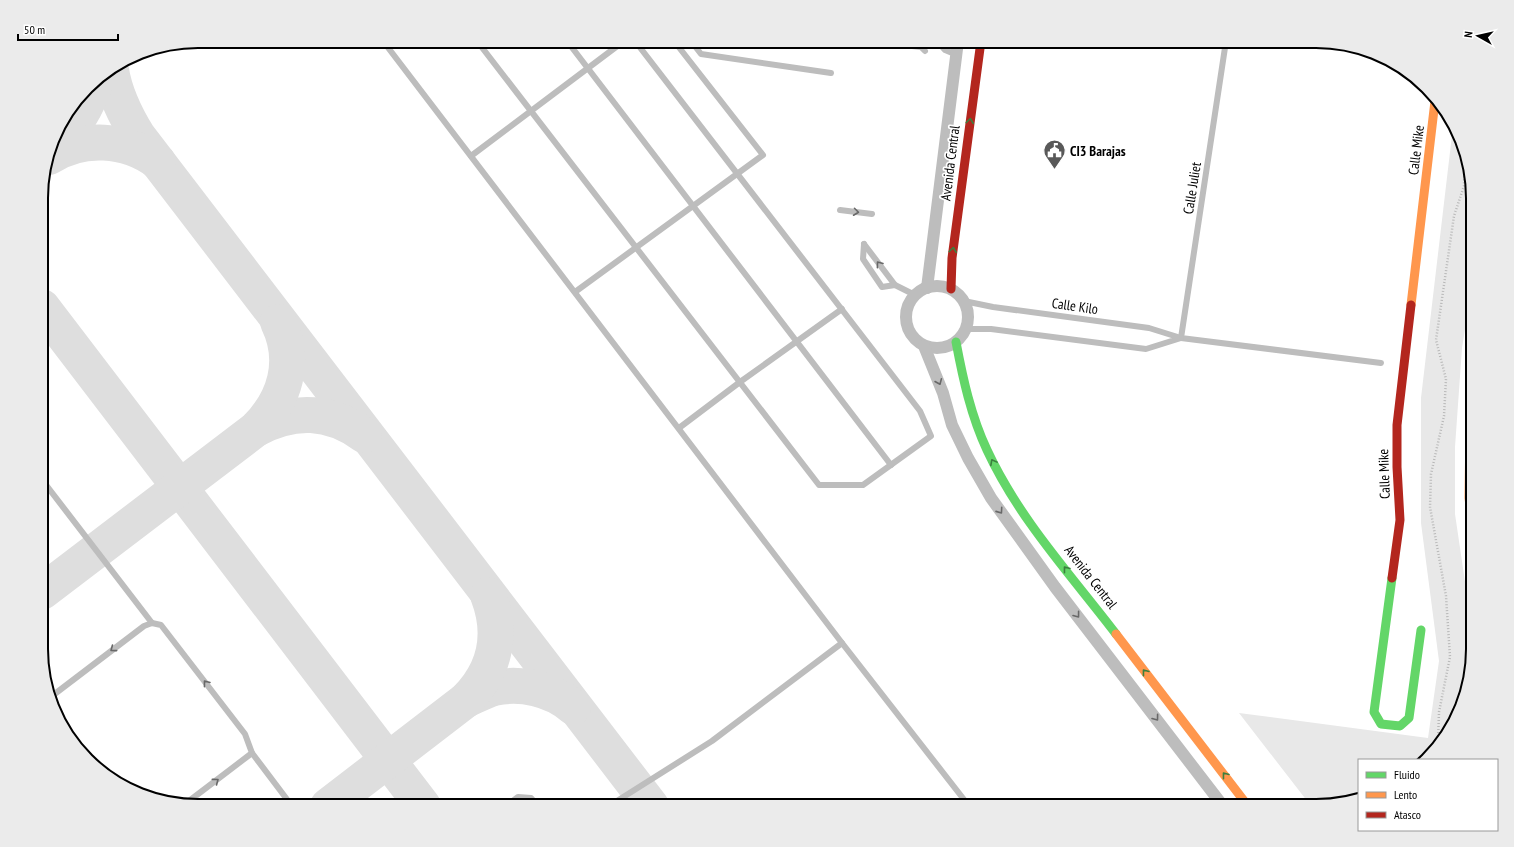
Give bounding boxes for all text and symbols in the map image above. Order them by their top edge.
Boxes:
scale bar [18,16,118,42]
north arrow [1458,16,1498,56]
text: 50 m [24,22,45,37]
text: N [1461,31,1475,39]
one-way arrow [965,118,974,124]
street label: Avenida Central [936,124,964,202]
street label: Calle Mike [1404,124,1428,176]
public building icon: CI3 Barajas [1041,138,1067,171]
place label: CI3 Barajas [1070,142,1126,160]
street label: Calle Juliet [1179,161,1205,215]
one-way arrow [853,207,859,216]
one-way arrow [948,247,957,253]
one-way arrow [877,262,884,269]
street label: Calle Kilo [1051,294,1099,318]
one-way arrow [934,378,942,385]
street label: Calle Mike [1374,448,1394,499]
one-way arrow [990,458,998,466]
one-way arrow [995,507,1002,514]
street label: Avenida Central [1061,542,1122,613]
one-way arrow [1063,567,1070,574]
one-way arrow [1073,611,1080,618]
one-way arrow [110,644,117,652]
one-way arrow [1142,669,1150,676]
one-way arrow [204,681,211,688]
one-way arrow [1152,714,1159,721]
legend [1358,759,1498,831]
text: Fluido [1394,767,1420,782]
one-way arrow [1222,772,1229,779]
one-way arrow [212,778,219,785]
text: Lento [1394,787,1417,802]
text: Atasco [1394,807,1421,822]

